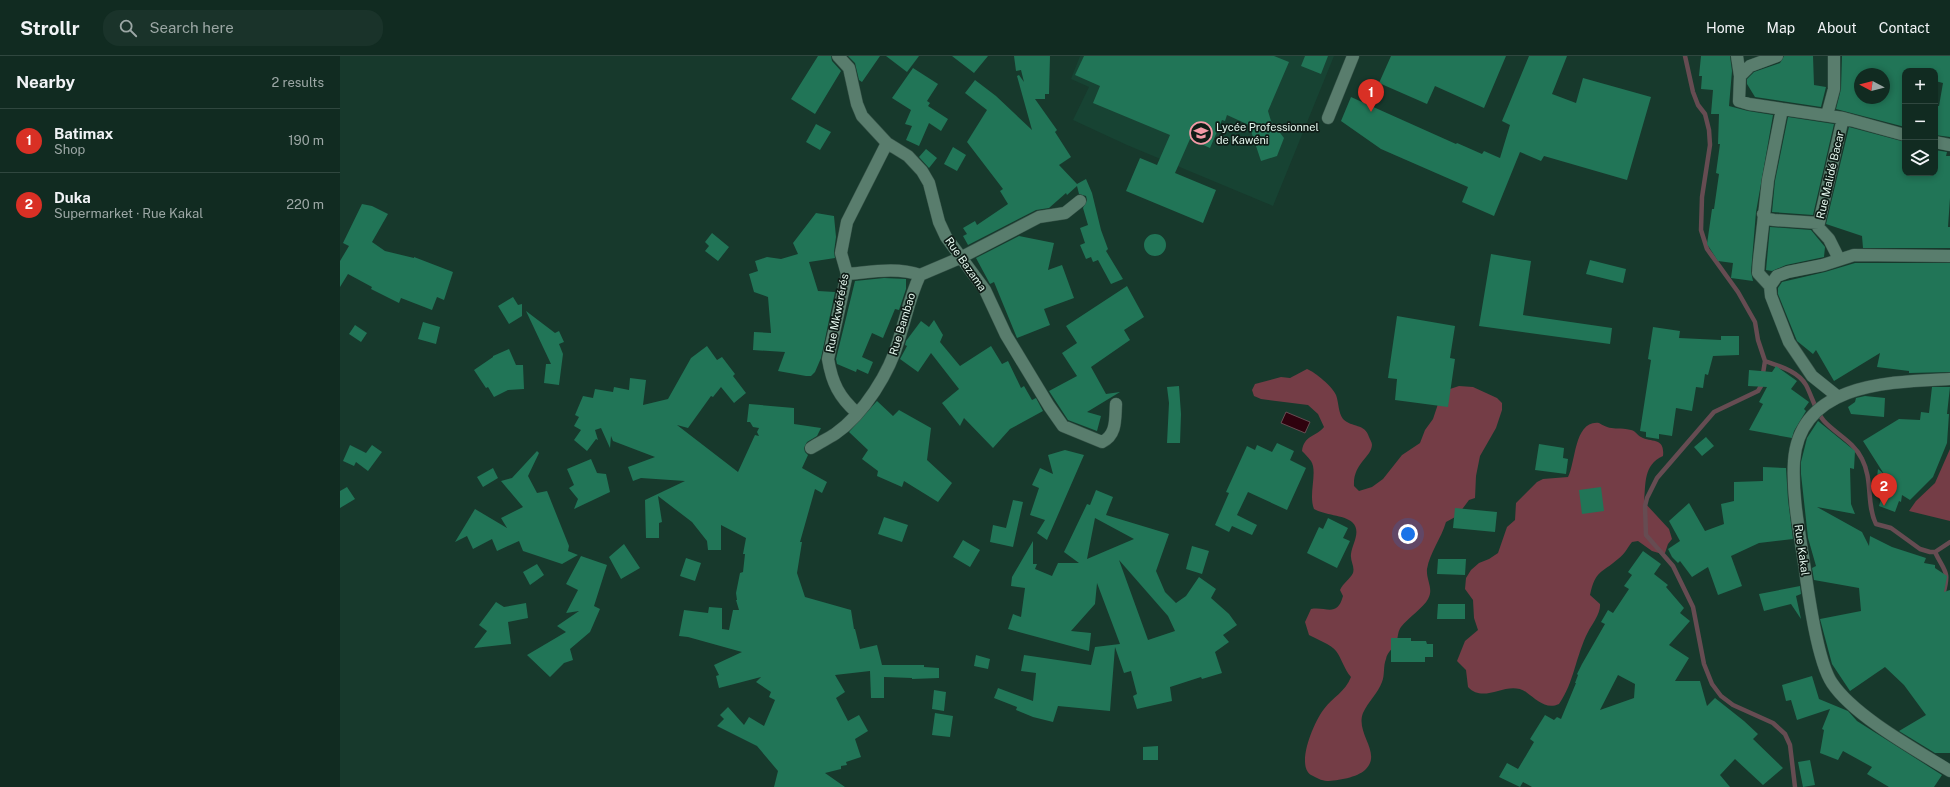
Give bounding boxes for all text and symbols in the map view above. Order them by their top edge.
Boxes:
search box [103,10,383,46]
text: Strollr [20,17,79,39]
icon: search [117,17,139,39]
text: Search here [149,19,234,36]
text: Home [1706,20,1745,36]
text: Map [1767,20,1795,36]
text: About [1817,20,1857,36]
text: Contact [1879,20,1930,36]
north arrow [1854,68,1890,104]
map controls [1902,68,1938,176]
button: + [1902,68,1938,104]
text: Nearby [16,72,75,92]
text: 2 results [272,75,324,90]
pin: 1 [1358,79,1384,112]
button: − [1902,104,1938,140]
school or university icon: Lycée Professionnel de Kawéni [1188,120,1214,146]
place label: Lycée Professionnel de Kawéni [1216,121,1319,146]
text: Batimax [54,125,113,142]
street label: Rue Malidé Bacar [1814,130,1846,220]
text: 1 [26,133,32,148]
text: 190 m [288,133,324,148]
button: layers [1902,140,1938,176]
text: Shop [54,142,85,157]
text: Duka [54,189,91,206]
text: 2 [25,197,33,212]
text: 220 m [286,197,324,212]
text: Supermarket · Rue Kakal [54,206,203,221]
street label: Rue Bazama [943,235,989,293]
street label: Rue Mkwérérés [824,272,851,353]
street label: Rue Bambao [887,291,917,357]
pin: 2 [1871,473,1897,506]
your location [1398,524,1418,544]
street label: Rue Kakal [1792,524,1812,576]

